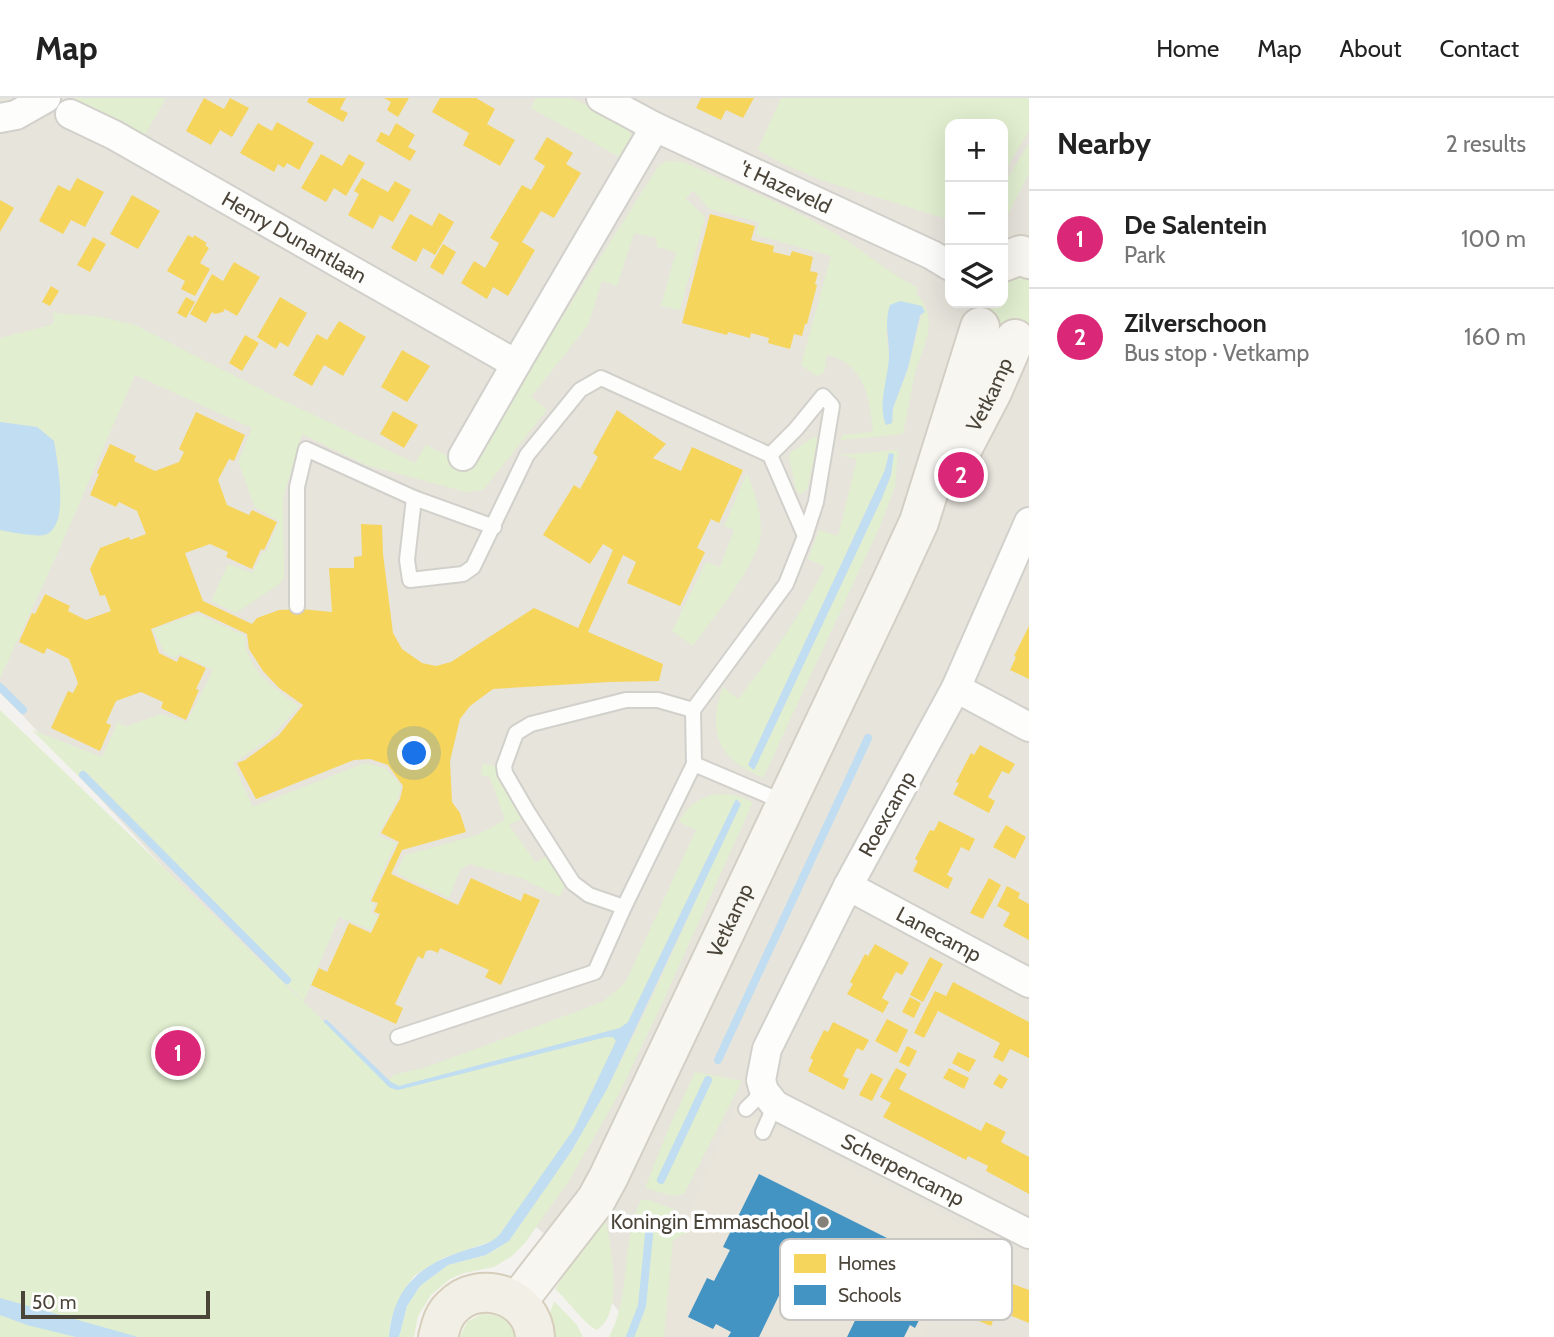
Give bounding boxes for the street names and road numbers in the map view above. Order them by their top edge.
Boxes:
street label: 't Hazeveld [736,155,835,219]
street label: Henry Dunantlaan [217,186,371,288]
street label: Vetkamp [961,354,1017,436]
street label: Roexcamp [853,767,920,861]
street label: Vetkamp [702,879,758,961]
street label: Lanecamp [892,901,986,967]
street label: Scherpencamp [837,1128,969,1211]

